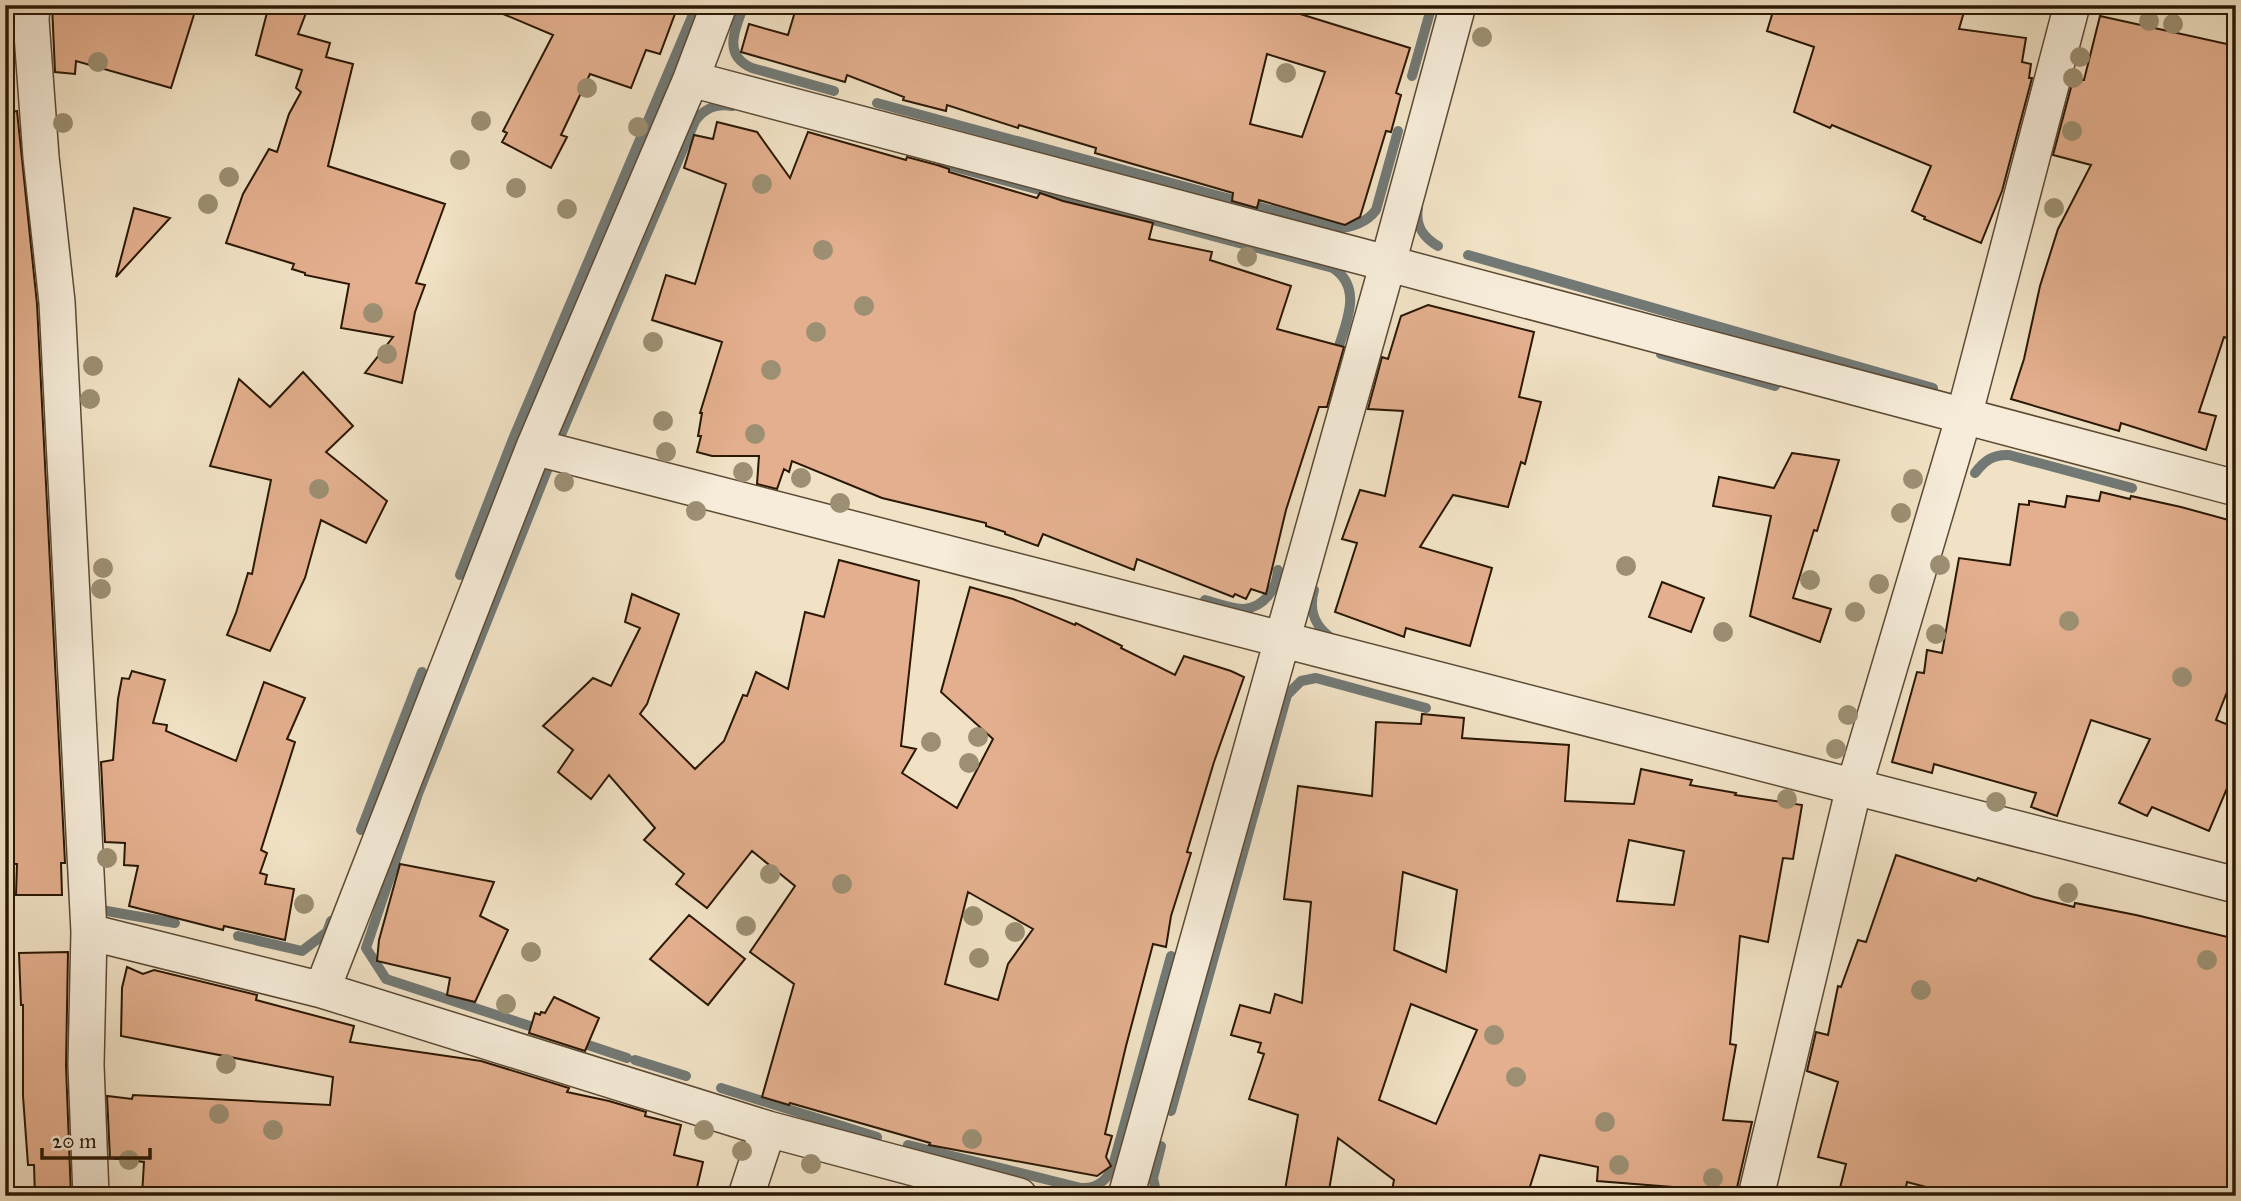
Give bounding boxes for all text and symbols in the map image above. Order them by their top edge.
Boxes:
scale bar [42,1117,150,1161]
text: 20 m [52,1128,97,1154]

